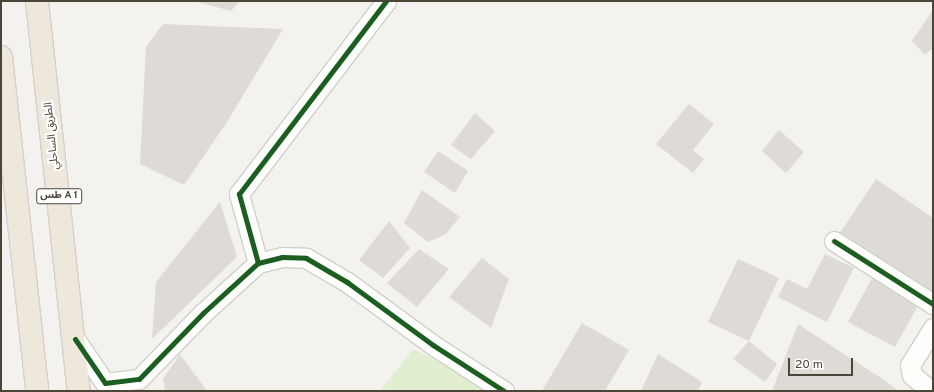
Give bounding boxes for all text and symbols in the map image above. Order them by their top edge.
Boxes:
street label: الطريق الساحلي [42,102,62,170]
road number: طس A 1 [36,188,82,204]
scale bar [790,350,855,376]
text: 20 m [795,357,823,373]

